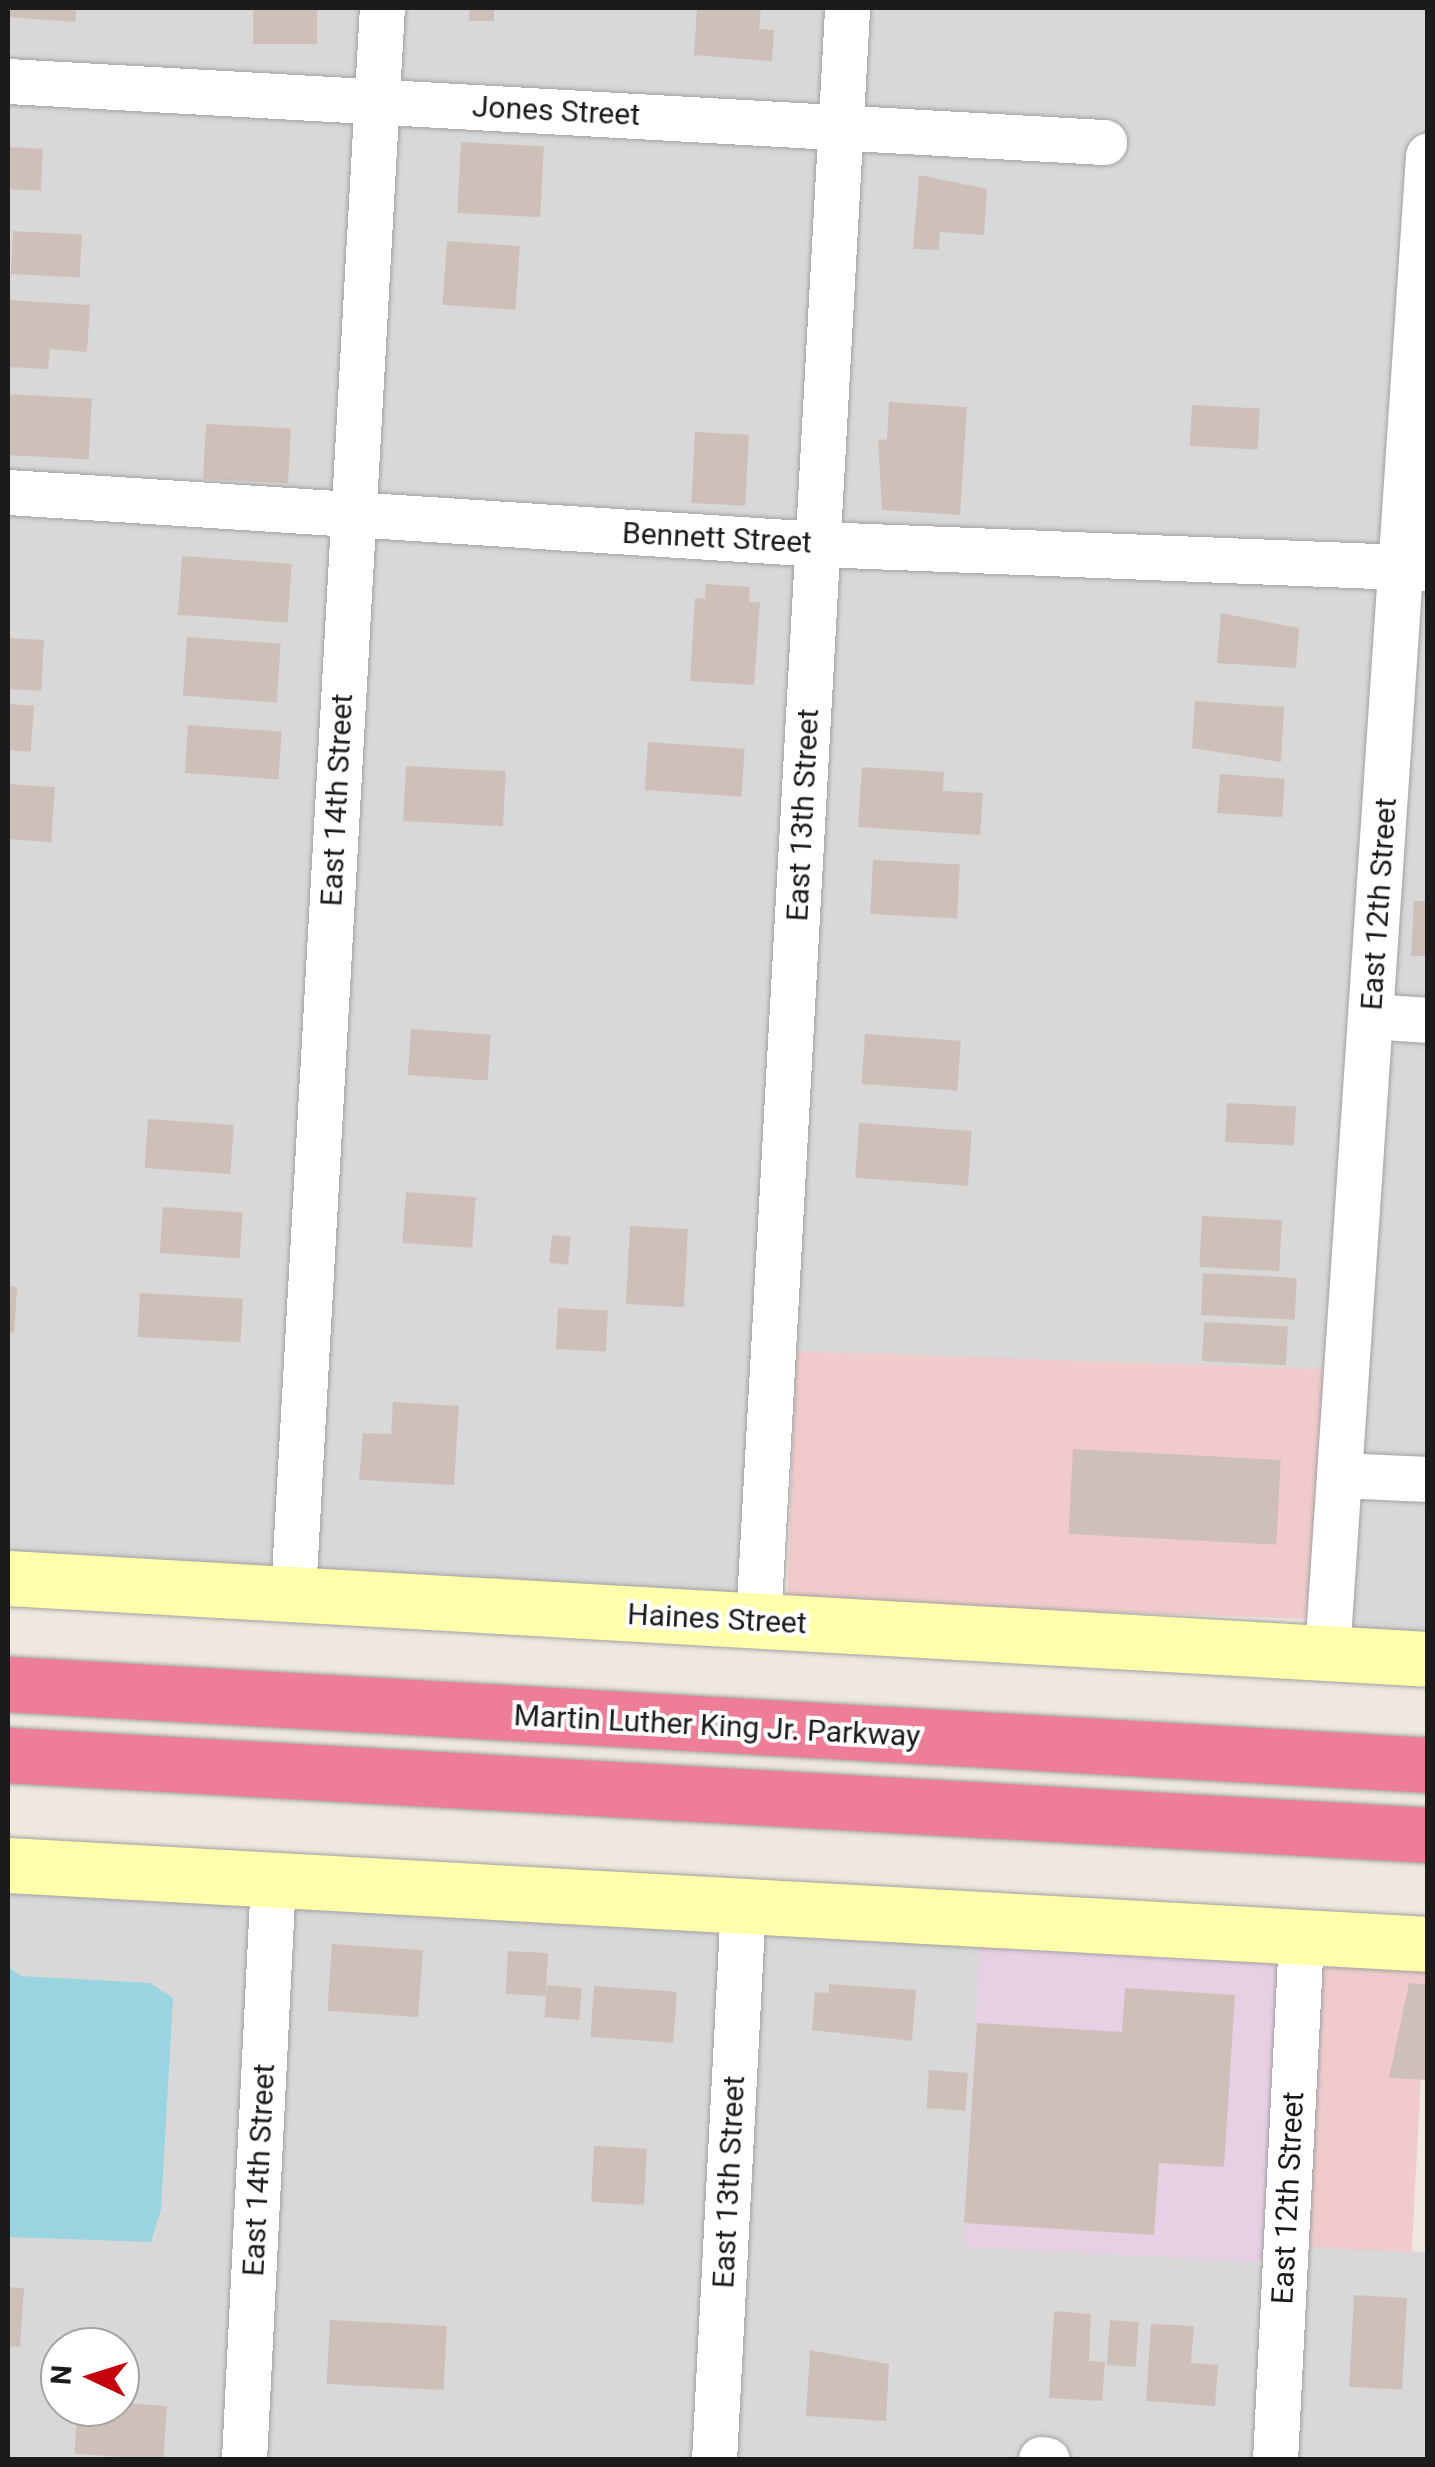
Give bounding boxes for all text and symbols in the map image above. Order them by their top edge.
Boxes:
street label: Jones Street [471,89,641,133]
street label: Bennett Street [621,515,813,561]
street label: East 14th Street [313,693,361,907]
street label: East 13th Street [779,708,827,922]
street label: East 12th Street [1354,797,1404,1011]
street label: Haines Street [626,1596,808,1642]
street label: Martin Luther King Jr. Parkway [513,1697,921,1755]
street label: East 14th Street [235,2063,283,2277]
street label: East 13th Street [705,2075,753,2289]
street label: East 12th Street [1264,2091,1312,2305]
north arrow [40,2327,140,2427]
text: N [44,2364,79,2386]

